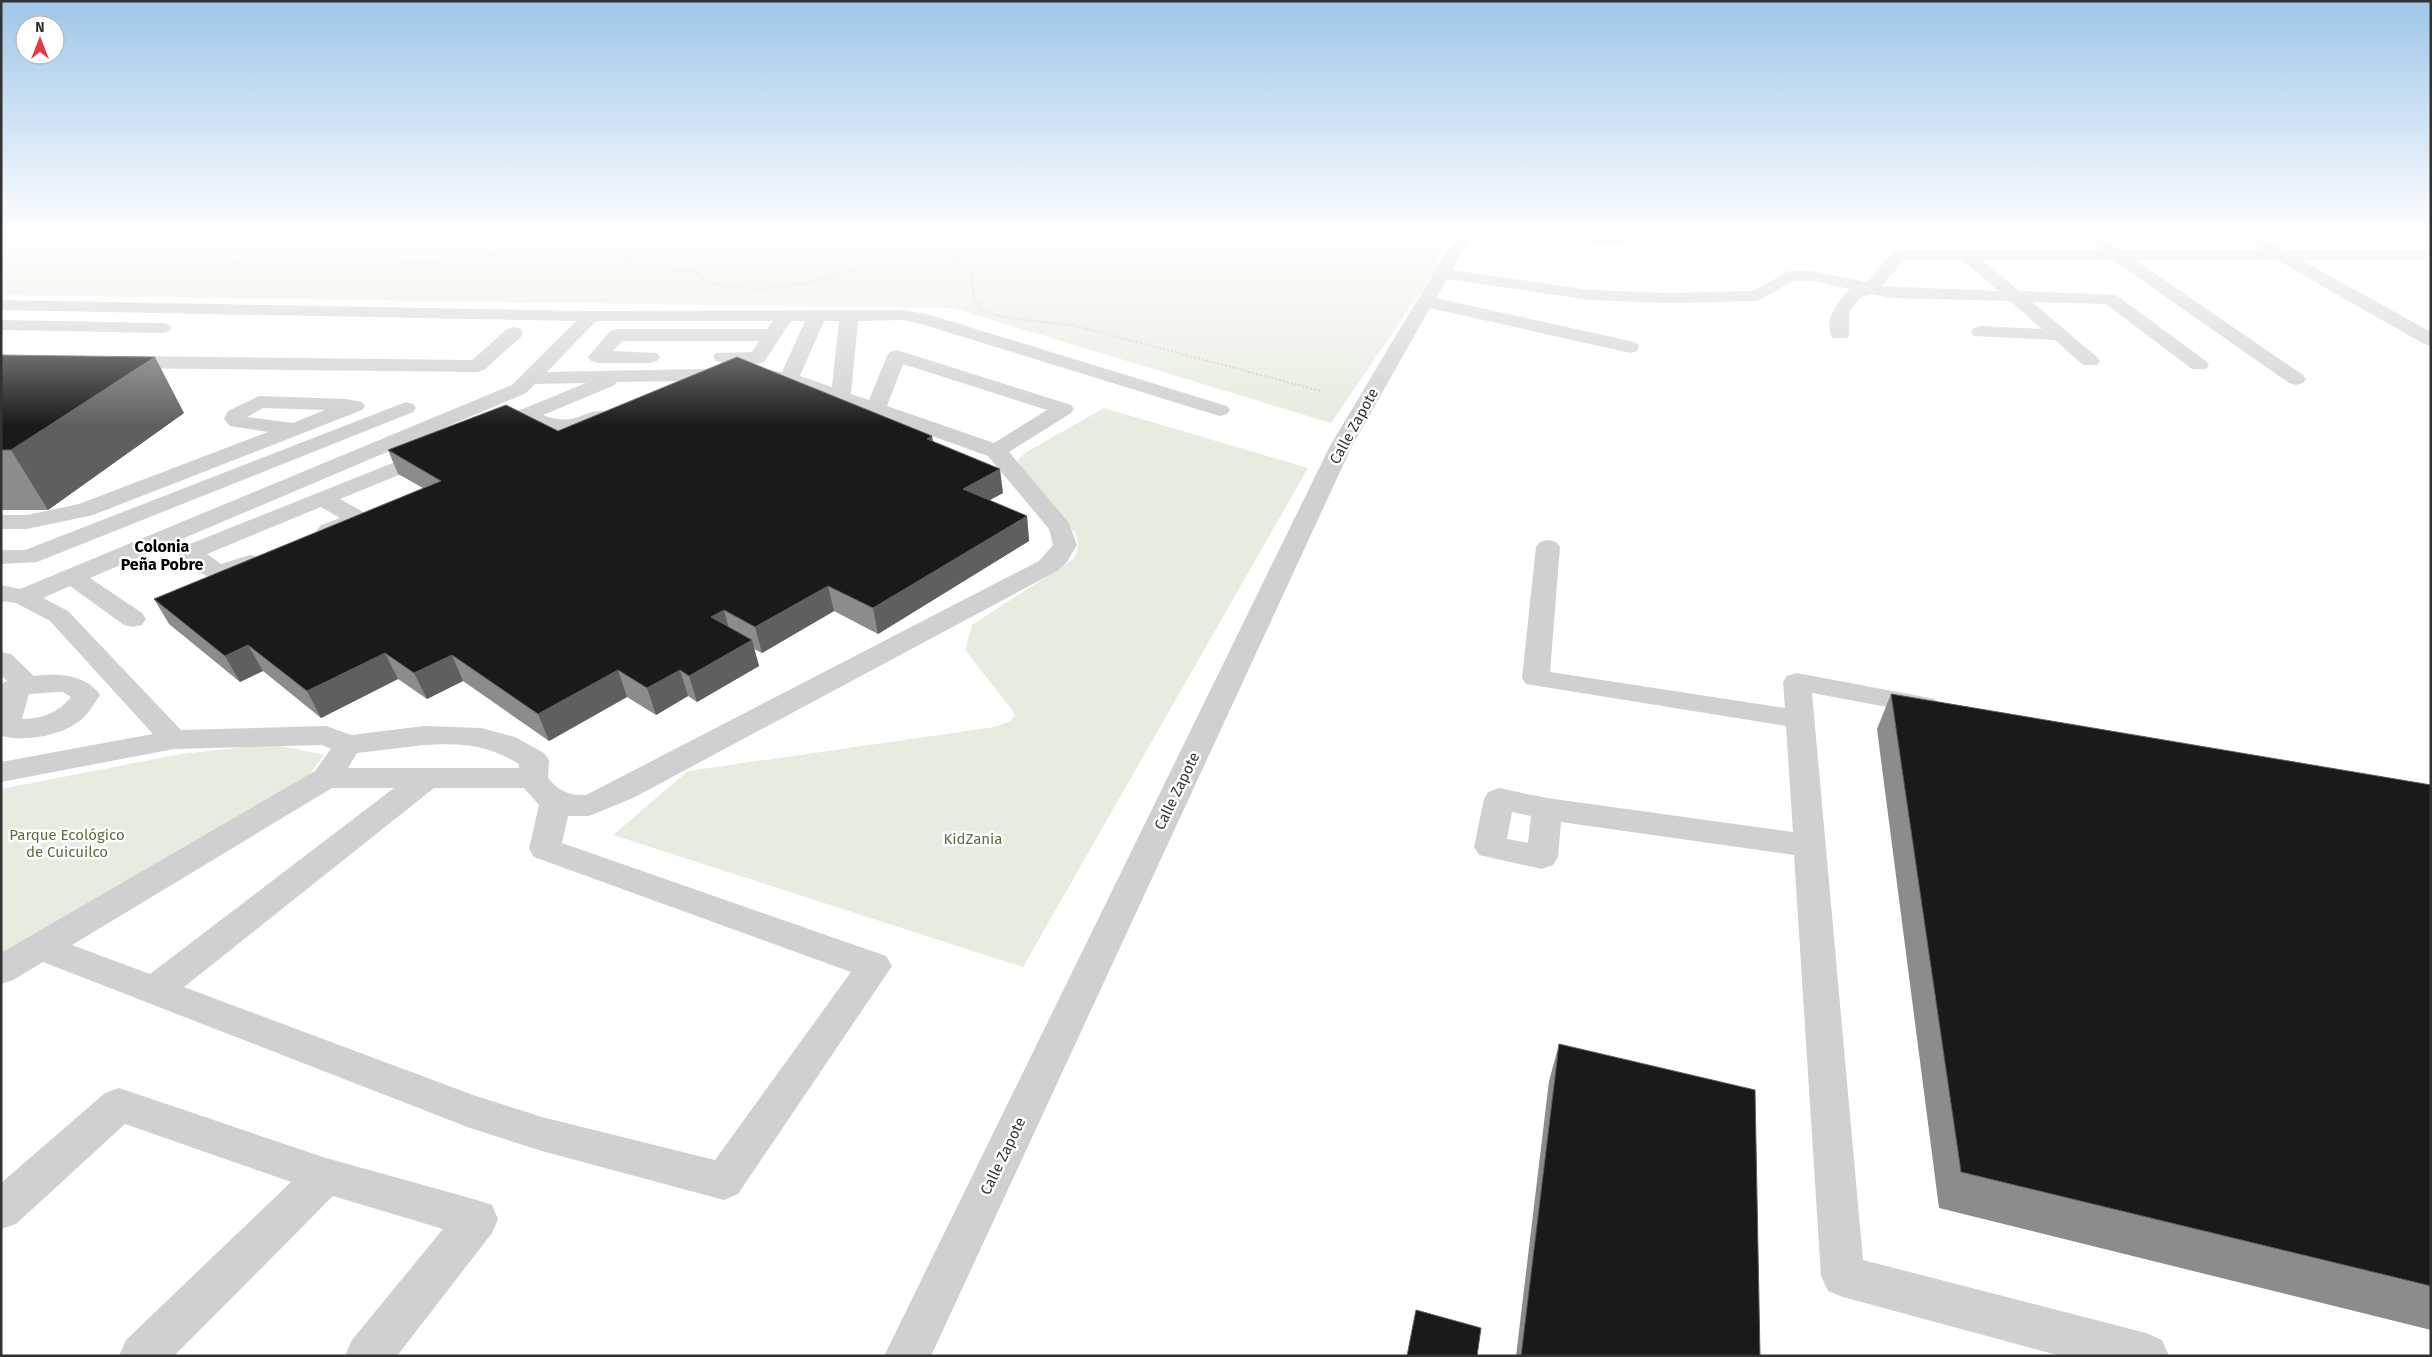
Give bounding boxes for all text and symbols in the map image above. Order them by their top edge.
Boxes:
north arrow [15,15,65,65]
text: N [35,19,45,36]
street label: Calle Zapote [1326,385,1382,467]
district label: Colonia Peña Pobre [121,537,203,574]
street label: Calle Zapote [1151,749,1203,833]
park label: Parque Ecológico de Cuicuilco [9,826,125,861]
park label: KidZania [944,830,1002,848]
street label: Calle Zapote [977,1114,1029,1198]

